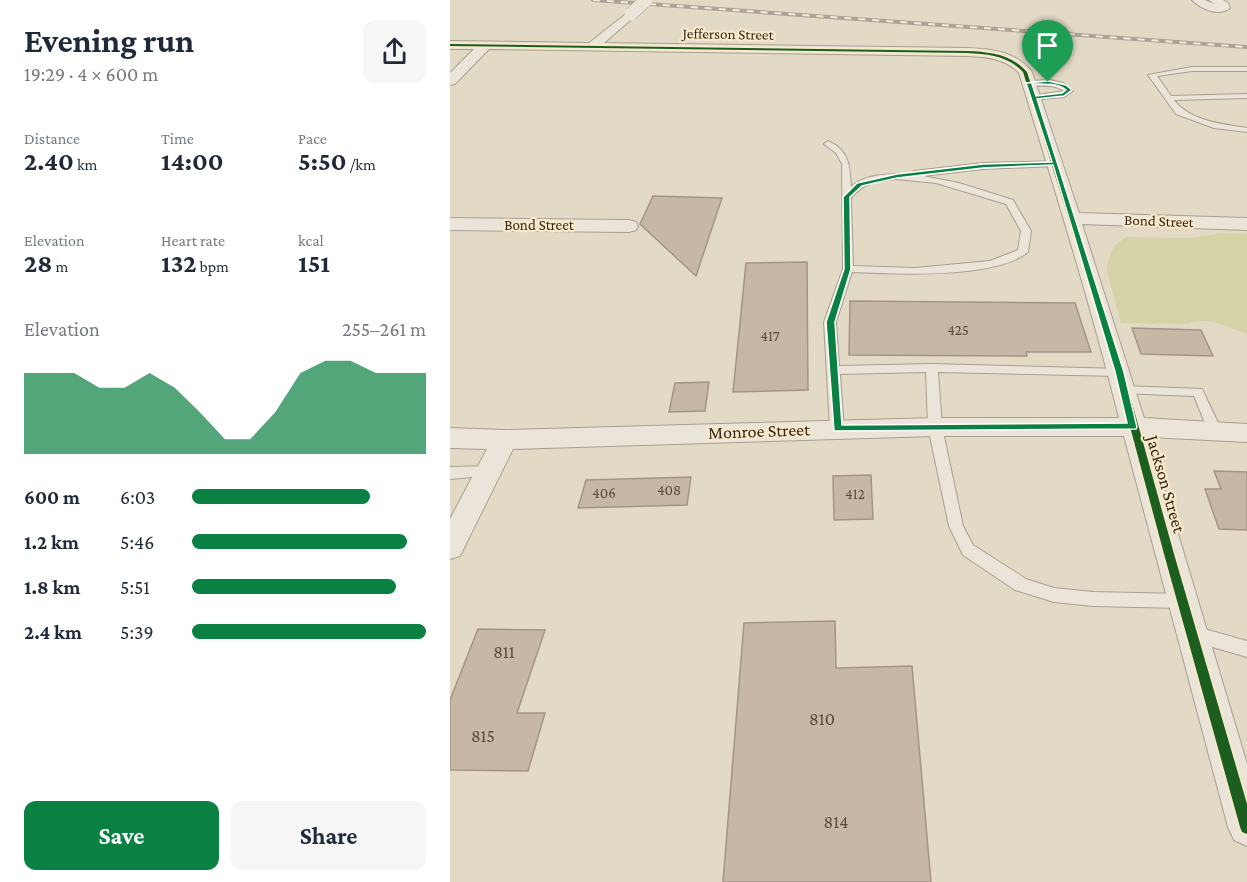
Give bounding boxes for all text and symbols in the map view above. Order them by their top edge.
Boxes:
button: share [363,20,426,83]
pin [1022,20,1073,82]
text: Evening run [24,22,194,59]
street label: Jefferson Street [680,25,775,44]
icon: arrive [1031,29,1064,62]
text: 19:29 · 4 × 600 m [24,63,158,85]
text: Distance [24,130,80,147]
text: Time [161,130,194,147]
text: Pace [298,130,327,147]
text: 2.40 [24,147,74,176]
text: 14:00 [161,147,224,176]
text: 5:50 [298,147,347,176]
text: km [74,156,97,173]
text: /km [347,156,376,173]
street label: Bond Street [1124,212,1195,230]
street label: Bond Street [504,217,575,233]
text: Elevation [24,232,85,249]
text: Heart rate [161,232,225,249]
text: kcal [298,232,324,249]
text: 28 [24,249,52,278]
text: 132 [161,249,196,278]
text: 151 [298,249,330,278]
text: m [52,258,68,275]
text: bpm [196,258,229,275]
text: Elevation [24,318,100,340]
text: 255–261 m [342,318,426,340]
house number: 425 [947,322,969,338]
house number: 417 [760,328,780,344]
street label: Monroe Street [708,419,811,443]
street label: Jackson Street [1142,431,1190,536]
house number: 408 [657,482,681,498]
house number: 406 [592,485,616,501]
text: 600 m [24,486,80,508]
text: 6:03 [120,486,155,508]
house number: 412 [845,486,865,502]
text: 1.2 km [24,531,79,553]
text: 5:46 [120,531,154,553]
text: 1.8 km [24,576,80,598]
text: 5:51 [120,576,150,598]
text: 2.4 km [24,621,82,643]
text: 5:39 [120,621,154,643]
house number: 811 [493,642,515,662]
house number: 810 [809,709,835,729]
house number: 815 [471,726,495,746]
button: Save [24,801,219,870]
button: Share [231,801,426,870]
house number: 814 [824,812,848,832]

